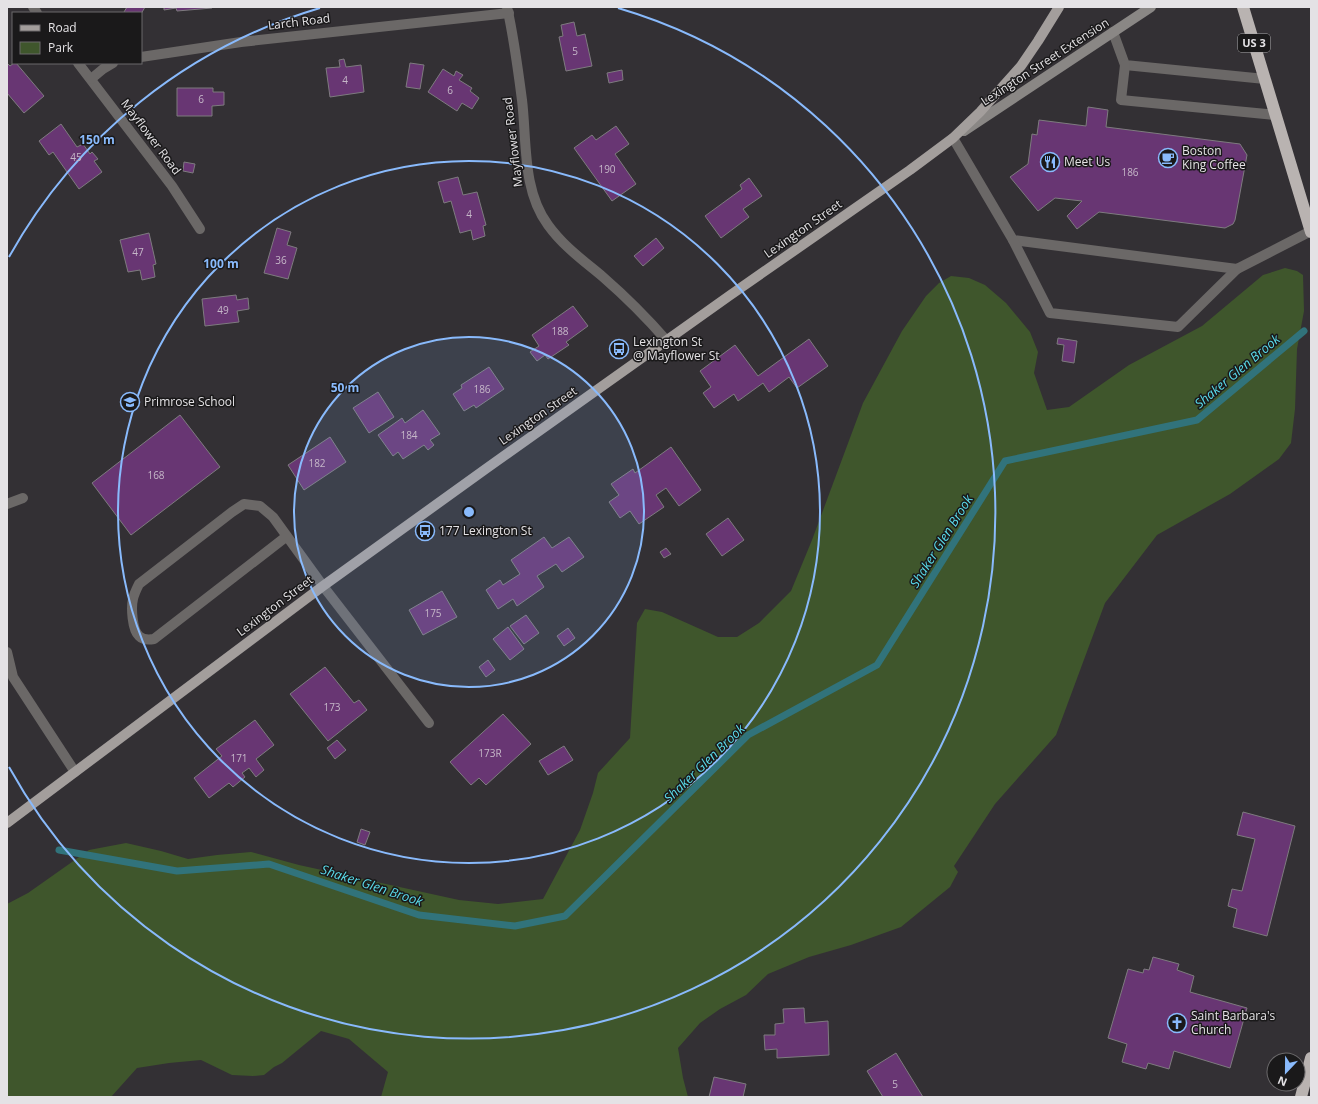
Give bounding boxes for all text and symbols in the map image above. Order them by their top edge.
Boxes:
street label: Larch Road [267,9,331,34]
legend [12,12,142,64]
street label: Lexington Street Extension [977,14,1112,109]
text: Road [48,19,77,36]
road number: US 3 [1238,34,1270,52]
text: Park [48,39,74,56]
house number: 5 [572,44,578,58]
house number: 4 [342,73,348,87]
house number: 6 [447,83,453,97]
house number: 6 [198,92,204,106]
street label: Mayflower Road [117,95,185,178]
street label: Mayflower Road [499,96,526,188]
text: 150 m [79,131,115,148]
place label: Boston King Coffee [1182,142,1246,173]
cafe icon: Boston King Coffee [1157,147,1179,169]
house number: 45 [70,150,82,164]
restaurant icon: Meet Us [1039,151,1061,173]
place label: Meet Us [1064,153,1110,170]
house number: 190 [598,162,616,176]
house number: 186 [1121,165,1139,179]
street label: Lexington Street [760,195,845,262]
house number: 4 [466,207,472,221]
house number: 47 [132,245,144,259]
house number: 36 [275,253,287,267]
text: 100 m [203,255,239,272]
house number: 49 [217,303,229,317]
house number: 188 [551,324,569,338]
water label: Shaker Glen Brook [1191,330,1284,412]
place label: Lexington St @ Mayflower St [633,333,720,364]
bus stop icon: Lexington St @ Mayflower St [608,338,630,360]
text: 50 m [331,379,359,396]
house number: 186 [473,382,491,396]
street label: Lexington Street [495,382,580,449]
school or university icon: Primrose School [119,391,141,413]
place label: Primrose School [144,393,235,410]
house number: 184 [400,428,418,442]
house number: 182 [308,456,326,470]
house number: 168 [147,468,165,482]
water label: Shaker Glen Brook [905,491,977,591]
centre of rings [462,505,476,519]
bus stop icon: 177 Lexington St [414,520,436,542]
place label: 177 Lexington St [439,522,532,539]
street label: Lexington Street [233,571,316,640]
house number: 175 [424,606,442,620]
house number: 173 [323,700,341,714]
water label: Shaker Glen Brook [660,719,749,806]
house number: 173R [478,746,502,760]
house number: 171 [230,751,248,765]
water label: Shaker Glen Brook [319,860,426,910]
place label: Saint Barbara's Church [1191,1007,1276,1038]
church icon: Saint Barbara's Church [1166,1012,1188,1034]
north arrow [1266,1052,1306,1092]
text: N [1275,1073,1289,1090]
house number: 5 [892,1077,898,1091]

